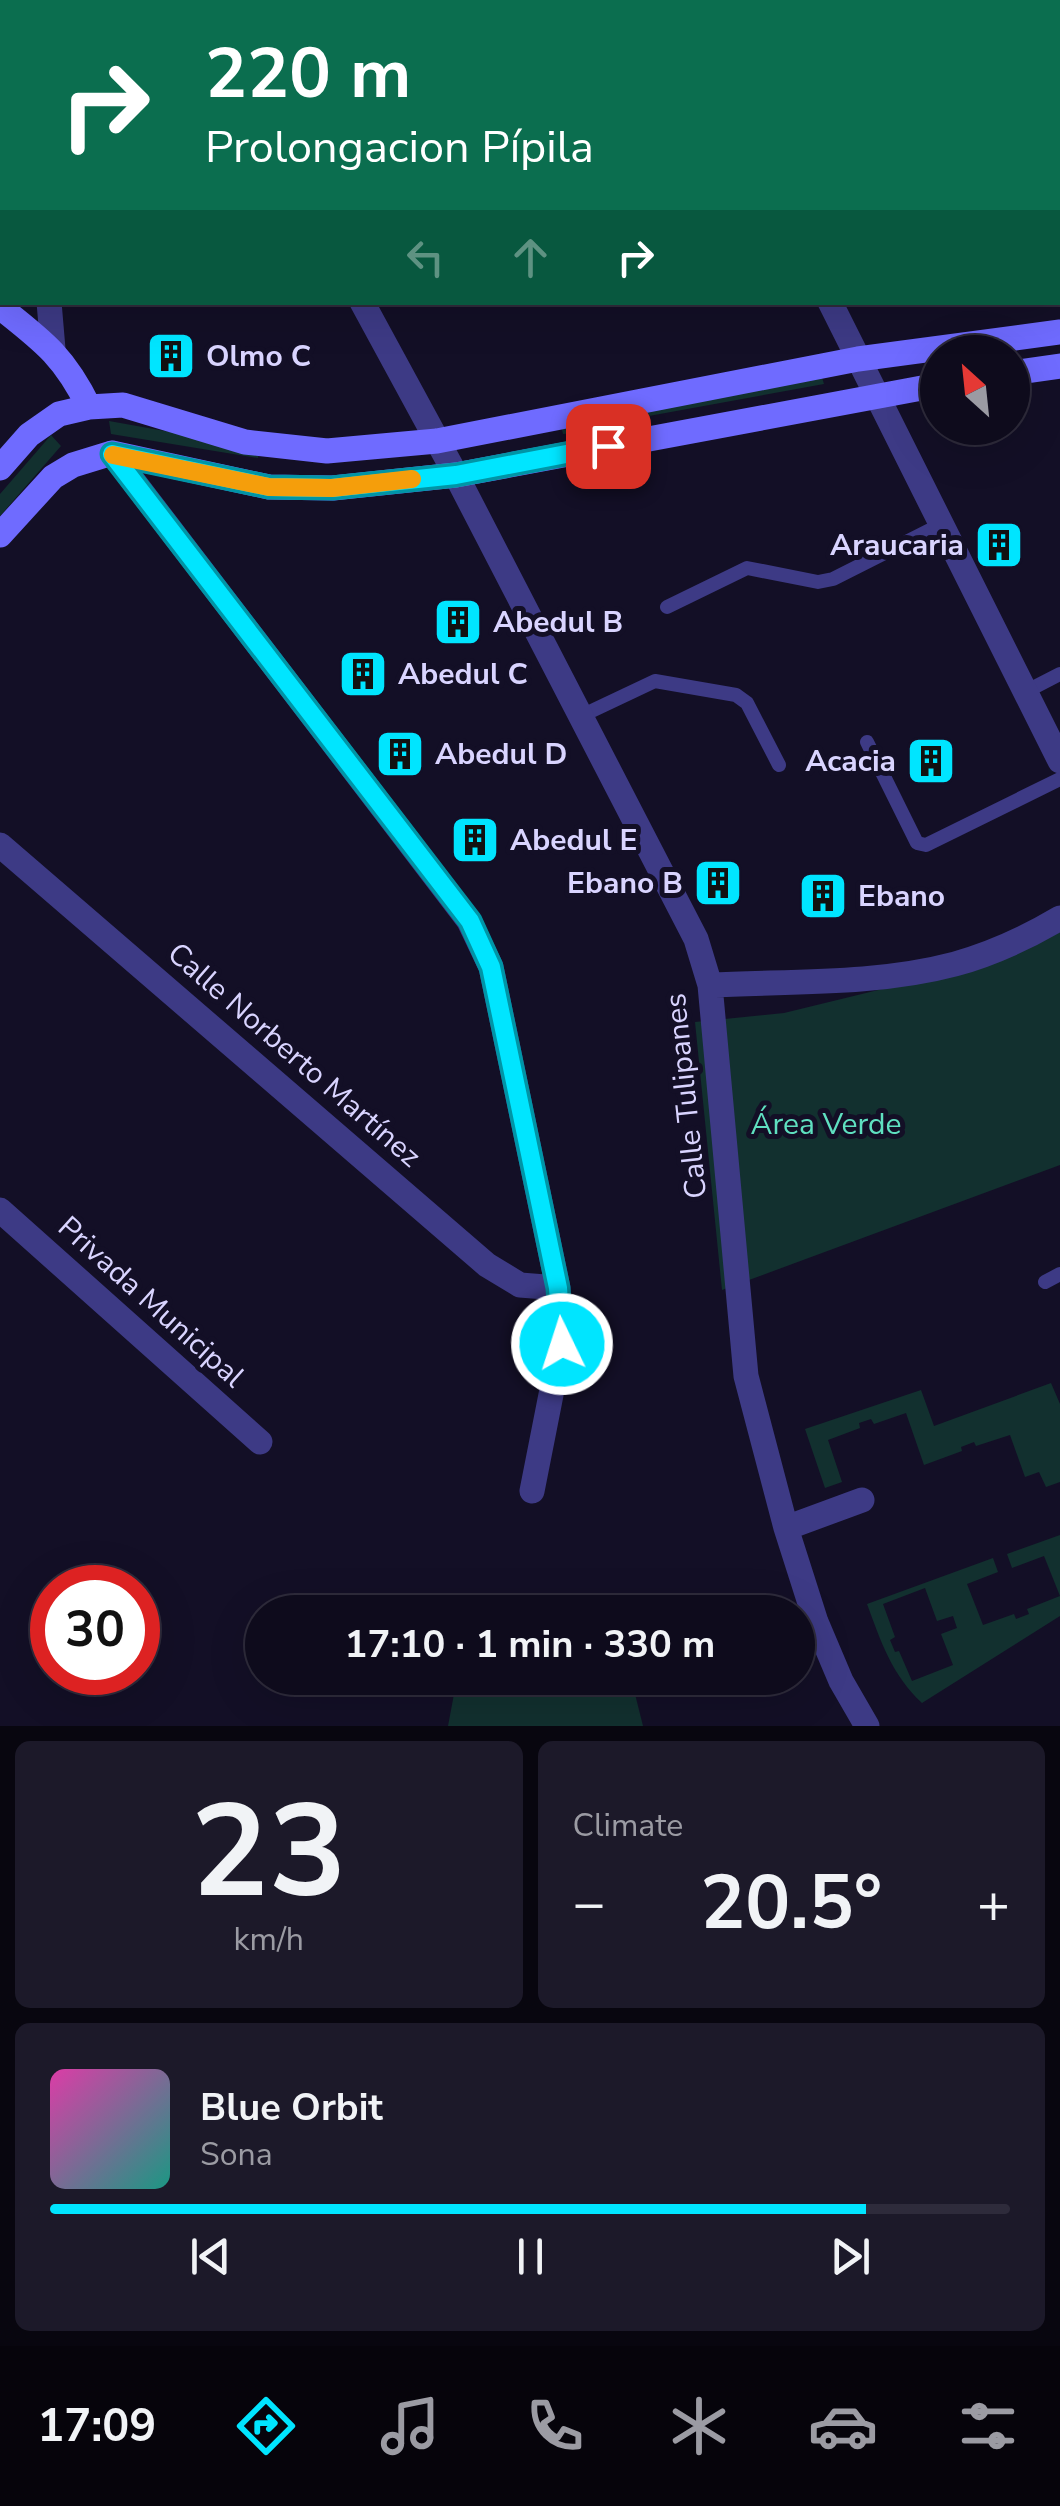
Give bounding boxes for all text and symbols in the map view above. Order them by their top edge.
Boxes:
text: 220 m [205,26,411,122]
icon: right [40,40,170,170]
text: Prolongacion Pípila [205,117,594,178]
icon: left [398,230,453,285]
icon: ahead [503,230,558,285]
icon: right [608,230,663,285]
building icon: Olmo C [145,330,197,382]
north arrow [920,335,1030,445]
map controls [920,335,1030,445]
place label: Olmo C [206,336,311,377]
pin [566,404,651,489]
icon: arrive [581,419,636,474]
building icon: Araucaria [973,519,1025,571]
place label: Araucaria [830,525,964,566]
building icon: Abedul B [432,596,484,648]
place label: Abedul B [493,602,623,643]
building icon: Abedul C [337,648,389,700]
place label: Abedul C [398,654,528,695]
building icon: Abedul D [374,728,426,780]
place label: Abedul D [435,734,567,775]
building icon: Acacia [905,735,957,787]
place label: Acacia [805,741,896,782]
building icon: Abedul E [449,814,501,866]
place label: Abedul E [510,820,638,861]
building icon: Ebano B [692,857,744,909]
place label: Ebano B [567,863,683,904]
building icon: Ebano [797,870,849,922]
place label: Ebano [858,876,945,917]
street label: Calle Norberto Martínez [158,933,430,1177]
street label: Calle Tulipanes [655,991,717,1201]
park label: Área Verde [751,1104,901,1145]
street label: Privada Municipal [49,1207,253,1397]
position arrow [510,1292,614,1396]
speed limit sign: 30 [30,1565,160,1695]
text: 17:10 · 1 min · 330 m [345,1619,715,1670]
text: 23 [191,1764,347,1941]
text: Climate [573,1804,683,1847]
text: 20.5° [700,1852,882,1954]
text: − [573,1866,606,1941]
text: + [977,1866,1010,1941]
text: km/h [233,1918,304,1961]
text: Blue Orbit [200,2082,383,2133]
text: Sona [200,2133,273,2176]
icon: previous [183,2229,238,2284]
icon: pause [503,2229,558,2284]
icon: next [823,2229,878,2284]
icon: directions [231,2391,301,2461]
icon: music [375,2391,445,2461]
icon: phone [520,2391,590,2461]
icon: climate [664,2391,734,2461]
icon: car [808,2391,878,2461]
icon: filters [953,2391,1023,2461]
text: 17:09 [37,2396,156,2457]

